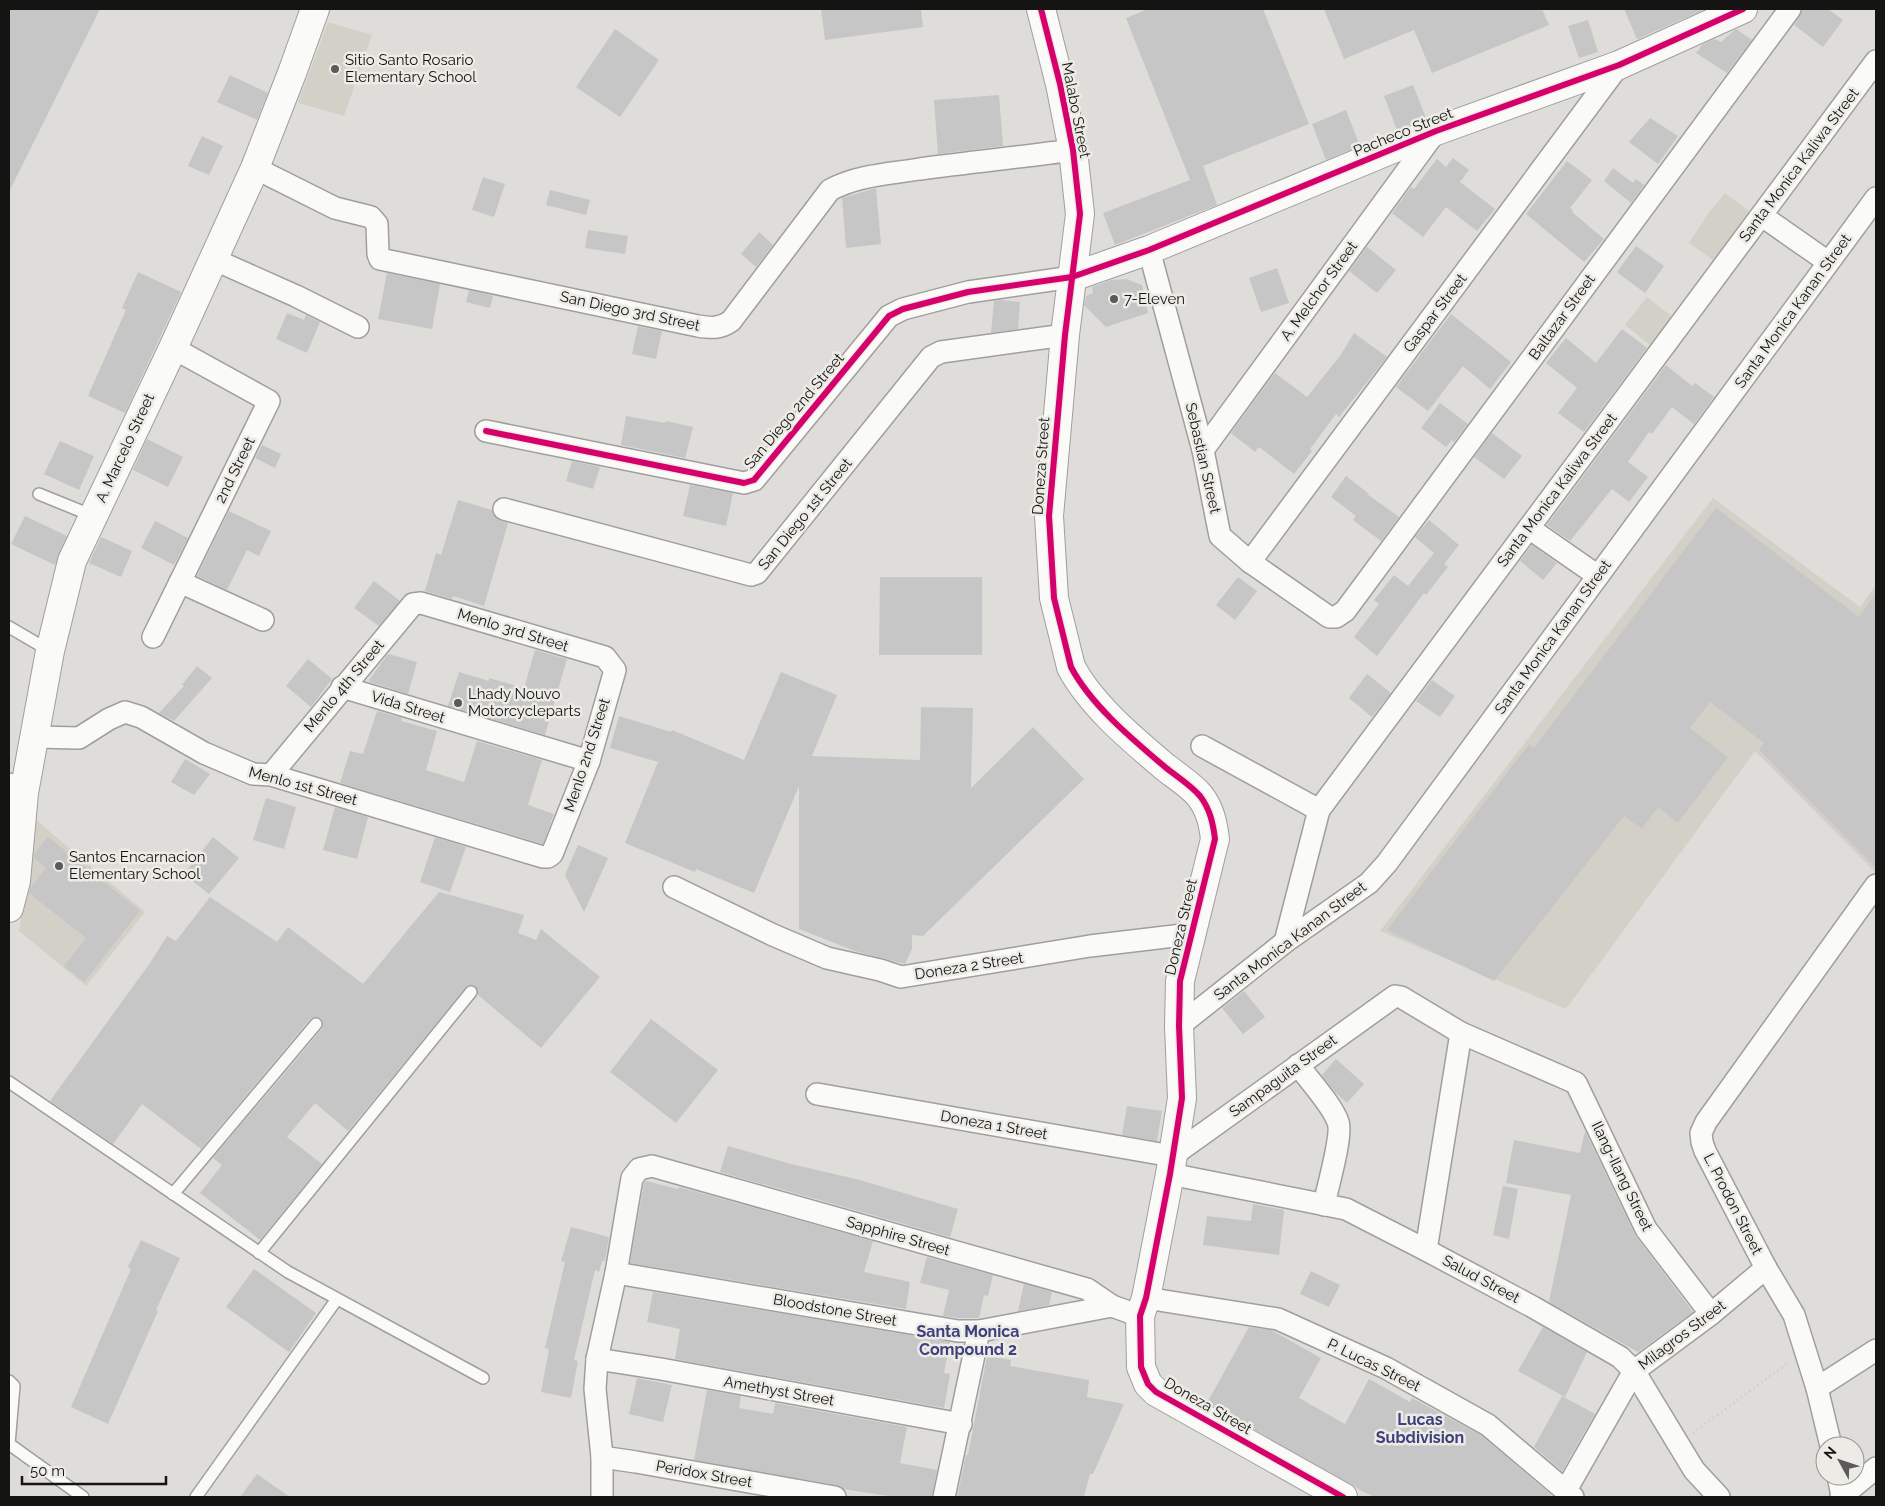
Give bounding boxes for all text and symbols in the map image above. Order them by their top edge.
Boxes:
place label: Sitio Santo Rosario Elementary School [345,51,477,86]
street label: Malabo Street [1058,61,1094,159]
marker: Sitio Santo Rosario Elementary School [329,63,341,75]
street label: Santa Monica Kaliwa Street [1735,85,1863,245]
street label: Pacheco Street [1351,104,1455,160]
street label: Santa Monica Kanan Street [1731,230,1855,392]
street label: A. Melchor Street [1277,238,1361,344]
street label: Gaspar Street [1400,270,1470,356]
street label: Baltazar Street [1525,271,1599,363]
street label: San Diego 3rd Street [558,287,702,335]
place label: 7-Eleven [1124,290,1185,308]
marker: 7-Eleven [1108,293,1120,305]
street label: San Diego 2nd Street [740,349,848,473]
street label: A. Marcelo Street [92,391,158,505]
street label: Sebastian Street [1181,401,1225,515]
street label: Santa Monica Kaliwa Street [1493,410,1621,570]
street label: Doneza Street [1029,416,1053,516]
street label: 2nd Street [211,434,259,506]
street label: San Diego 1st Street [754,454,856,574]
street label: Santa Monica Kanan Street [1491,556,1615,718]
street label: Menlo 3rd Street [455,605,571,655]
street label: Menlo 4th Street [300,636,388,736]
place label: Lhady Nouvo Motorcycleparts [468,685,581,720]
street label: Vida Street [369,687,447,727]
street label: Menlo 2nd Street [560,696,614,814]
marker: Lhady Nouvo Motorcycleparts [452,697,464,709]
street label: Menlo 1st Street [247,763,359,809]
place label: Santos Encarnacion Elementary School [69,848,205,883]
marker: Santos Encarnacion Elementary School [53,860,65,872]
street label: Doneza Street [1161,877,1201,977]
street label: Santa Monica Kanan Street [1210,878,1370,1004]
street label: Doneza 2 Street [913,949,1025,983]
street label: Sampaguita Street [1226,1031,1340,1121]
street label: Doneza 1 Street [939,1107,1049,1143]
street label: Ilang-Ilang Street [1588,1118,1656,1234]
street label: L. Prodon Street [1700,1150,1766,1258]
street label: Sapphire Street [844,1213,952,1259]
street label: Salud Street [1439,1251,1523,1307]
street label: Bloodstone Street [772,1290,898,1330]
street label: Milagros Street [1635,1296,1729,1374]
district label: Santa Monica Compound 2 [916,1322,1020,1359]
street label: P. Lucas Street [1325,1335,1423,1395]
street label: Amethyst Street [722,1372,836,1410]
street label: Doneza Street [1161,1374,1255,1438]
district label: Lucas Subdivision [1376,1410,1464,1447]
north arrow [1815,1436,1865,1486]
text: N [1820,1443,1840,1462]
scale bar [22,1454,166,1486]
street label: Peridox Street [654,1457,754,1491]
text: 50 m [30,1462,65,1480]

